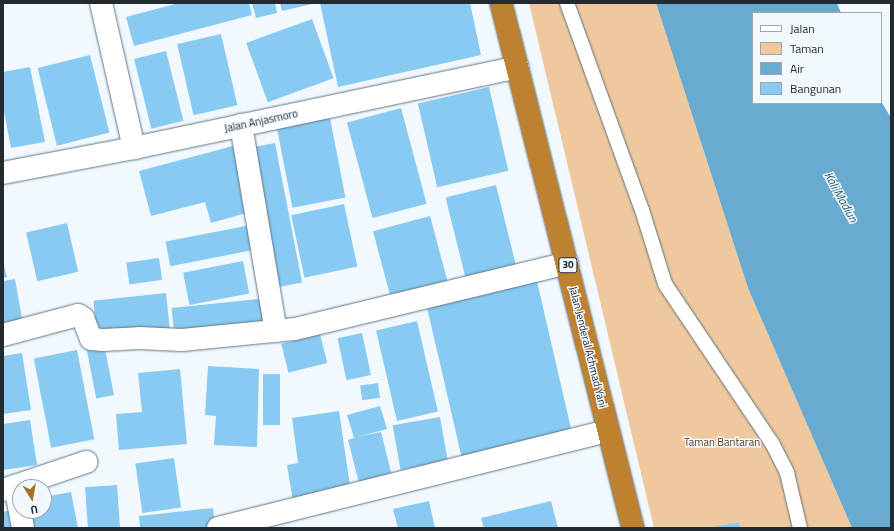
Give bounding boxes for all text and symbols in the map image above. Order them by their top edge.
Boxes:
legend [752,12,882,104]
text: Jalan [790,19,815,38]
text: Taman [790,39,824,58]
text: Air [790,59,804,78]
text: Bangunan [790,79,841,98]
street label: Jalan Anjasmoro [223,107,299,135]
water label: Kali Madiun [821,169,861,225]
road number: 30 [558,257,578,273]
street label: Jalan Jenderal Achmad Yani [567,285,609,409]
park label: Taman Bantaran [684,435,760,449]
north arrow [12,479,52,519]
text: U [29,501,39,518]

